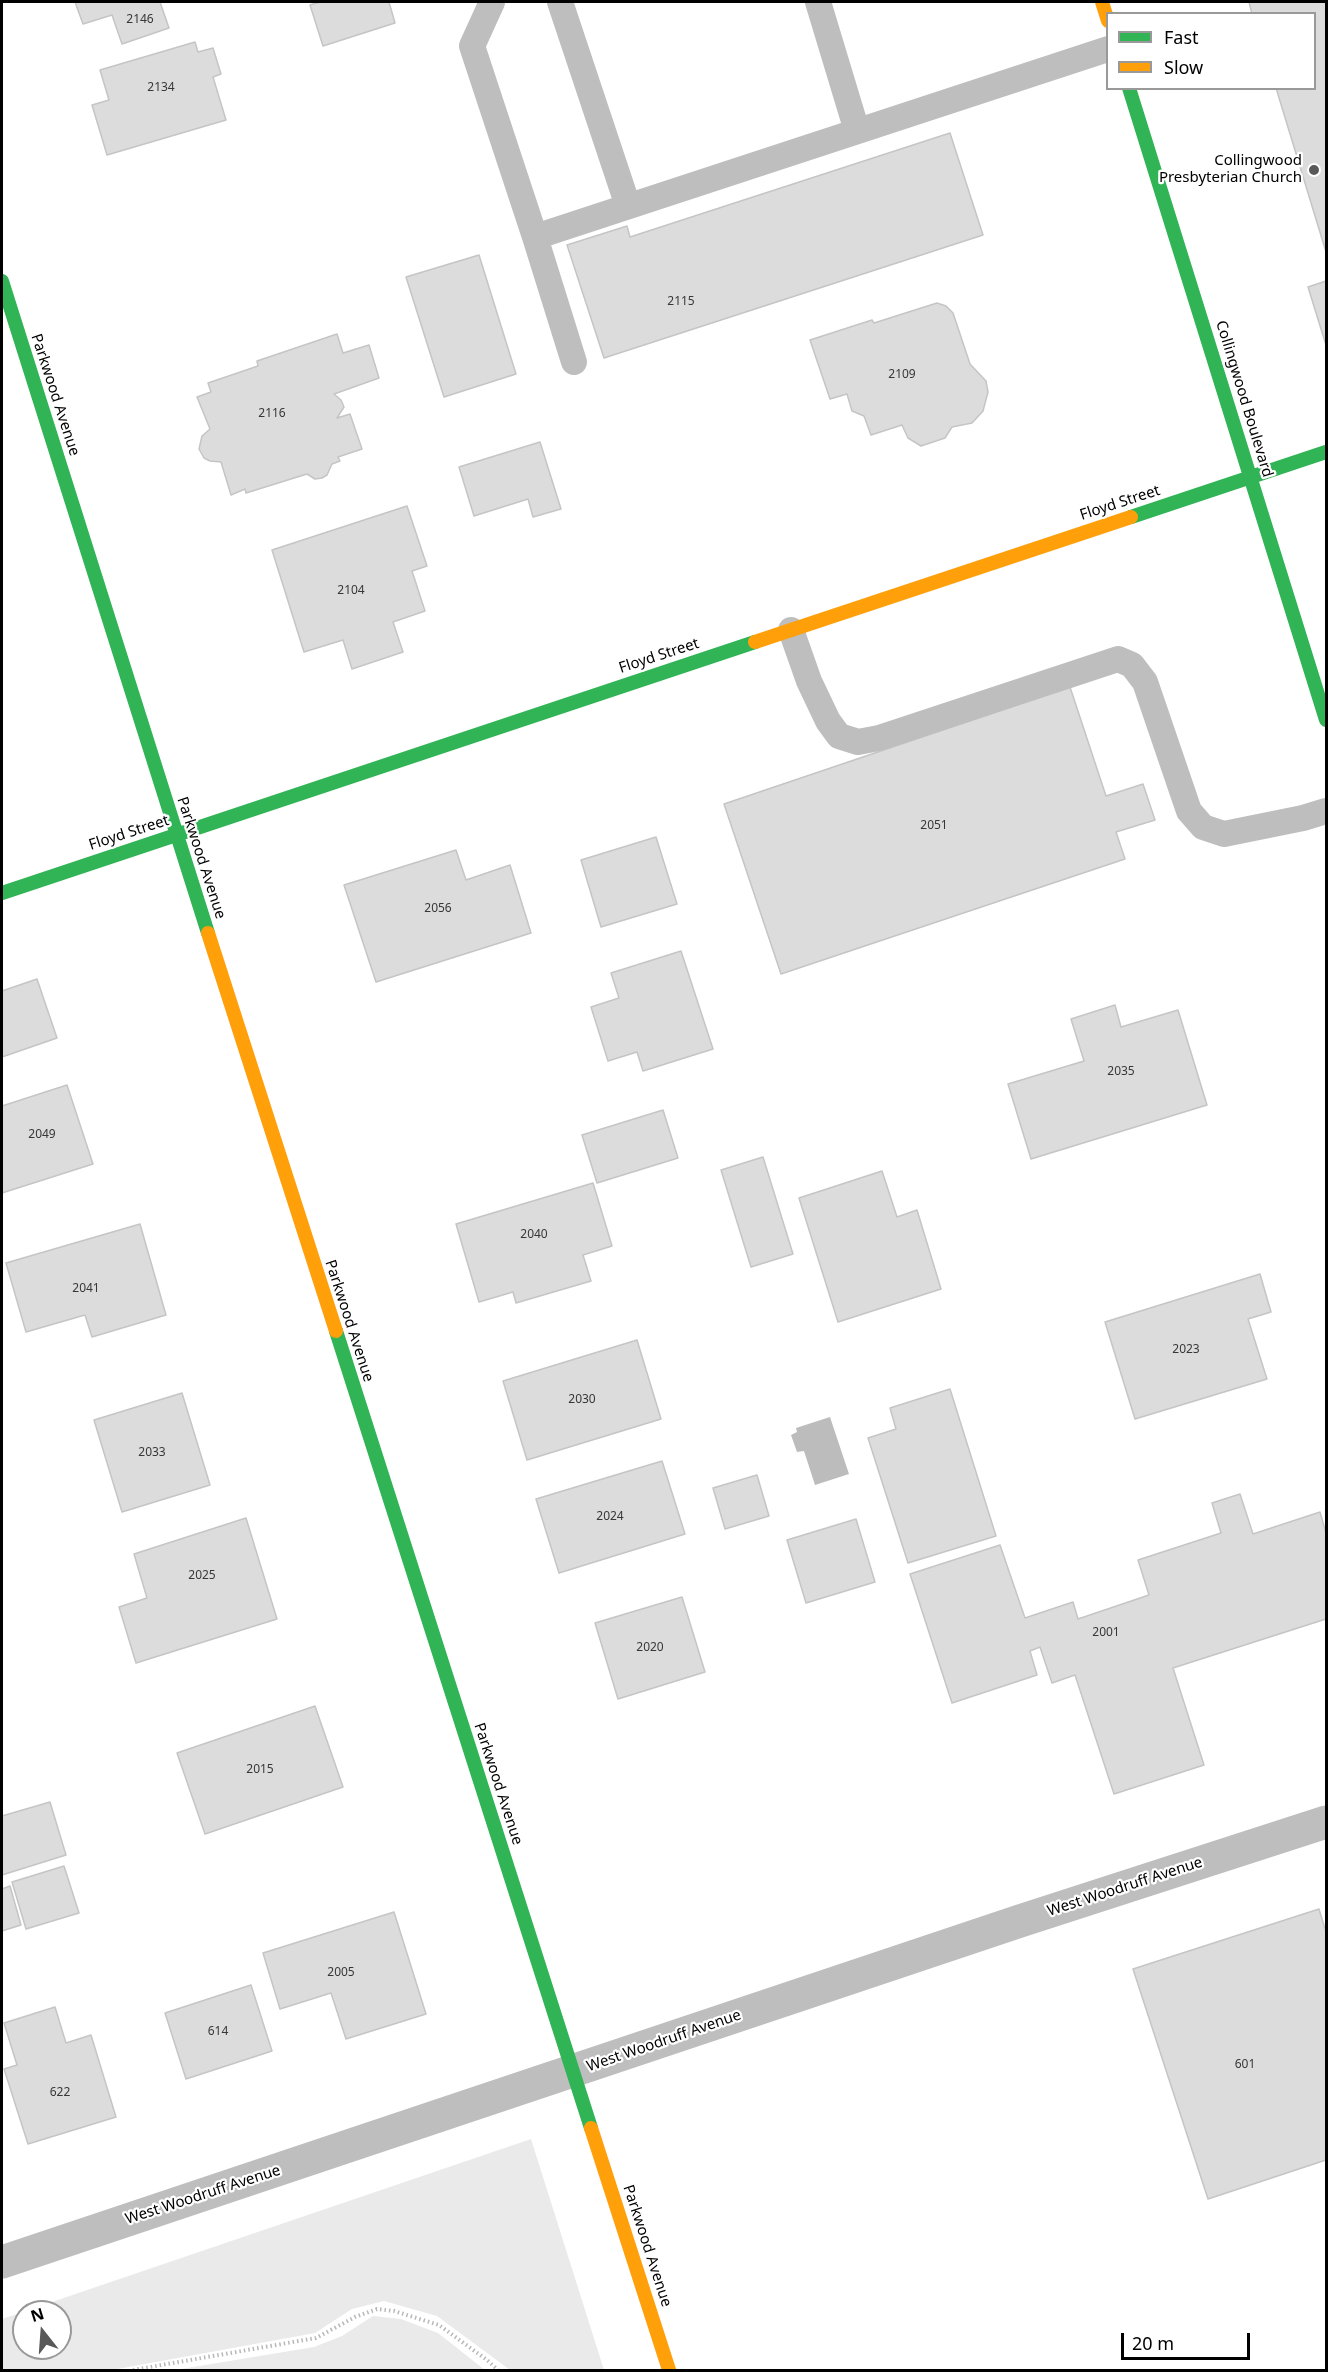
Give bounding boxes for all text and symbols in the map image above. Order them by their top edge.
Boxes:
legend [1106,12,1316,90]
house number: 2146 [126,13,154,27]
text: Fast [1164,25,1199,49]
text: Slow [1164,55,1203,79]
house number: 2134 [147,81,175,95]
place label: Collingwood Presbyterian Church [1159,152,1302,187]
marker: Collingwood Presbyterian Church [1307,163,1321,177]
house number: 2115 [667,295,695,309]
street label: Collingwood Boulevard [1212,318,1276,480]
street label: Parkwood Avenue [27,332,83,458]
house number: 2109 [888,368,916,382]
house number: 2116 [258,407,286,421]
street label: Floyd Street [1078,482,1162,524]
house number: 2104 [337,584,365,598]
street label: Floyd Street [617,635,701,677]
street label: Parkwood Avenue [173,795,229,921]
street label: Floyd Street [87,812,171,854]
house number: 2051 [920,819,948,833]
house number: 2056 [424,902,452,916]
house number: 2035 [1107,1065,1135,1079]
house number: 2049 [28,1128,56,1142]
house number: 2040 [520,1228,548,1242]
street label: Parkwood Avenue [321,1258,377,1384]
house number: 2041 [72,1282,100,1296]
house number: 2023 [1172,1343,1200,1357]
house number: 2030 [568,1393,596,1407]
house number: 2033 [138,1446,166,1460]
house number: 2024 [596,1510,624,1524]
house number: 2025 [188,1569,216,1583]
house number: 2001 [1092,1626,1120,1640]
house number: 2020 [636,1641,664,1655]
street label: Parkwood Avenue [470,1721,526,1847]
house number: 2015 [246,1763,274,1777]
street label: West Woodruff Avenue [1045,1853,1205,1921]
house number: 2005 [327,1966,355,1980]
street label: West Woodruff Avenue [584,2006,744,2076]
house number: 614 [208,2025,228,2039]
house number: 601 [1235,2058,1255,2072]
house number: 622 [50,2086,70,2100]
street label: West Woodruff Avenue [123,2161,283,2229]
street label: Parkwood Avenue [619,2183,675,2309]
north arrow [12,2300,72,2360]
text: N [28,2302,47,2327]
scale bar [1124,2321,1253,2359]
text: 20 m [1132,2331,1174,2355]

